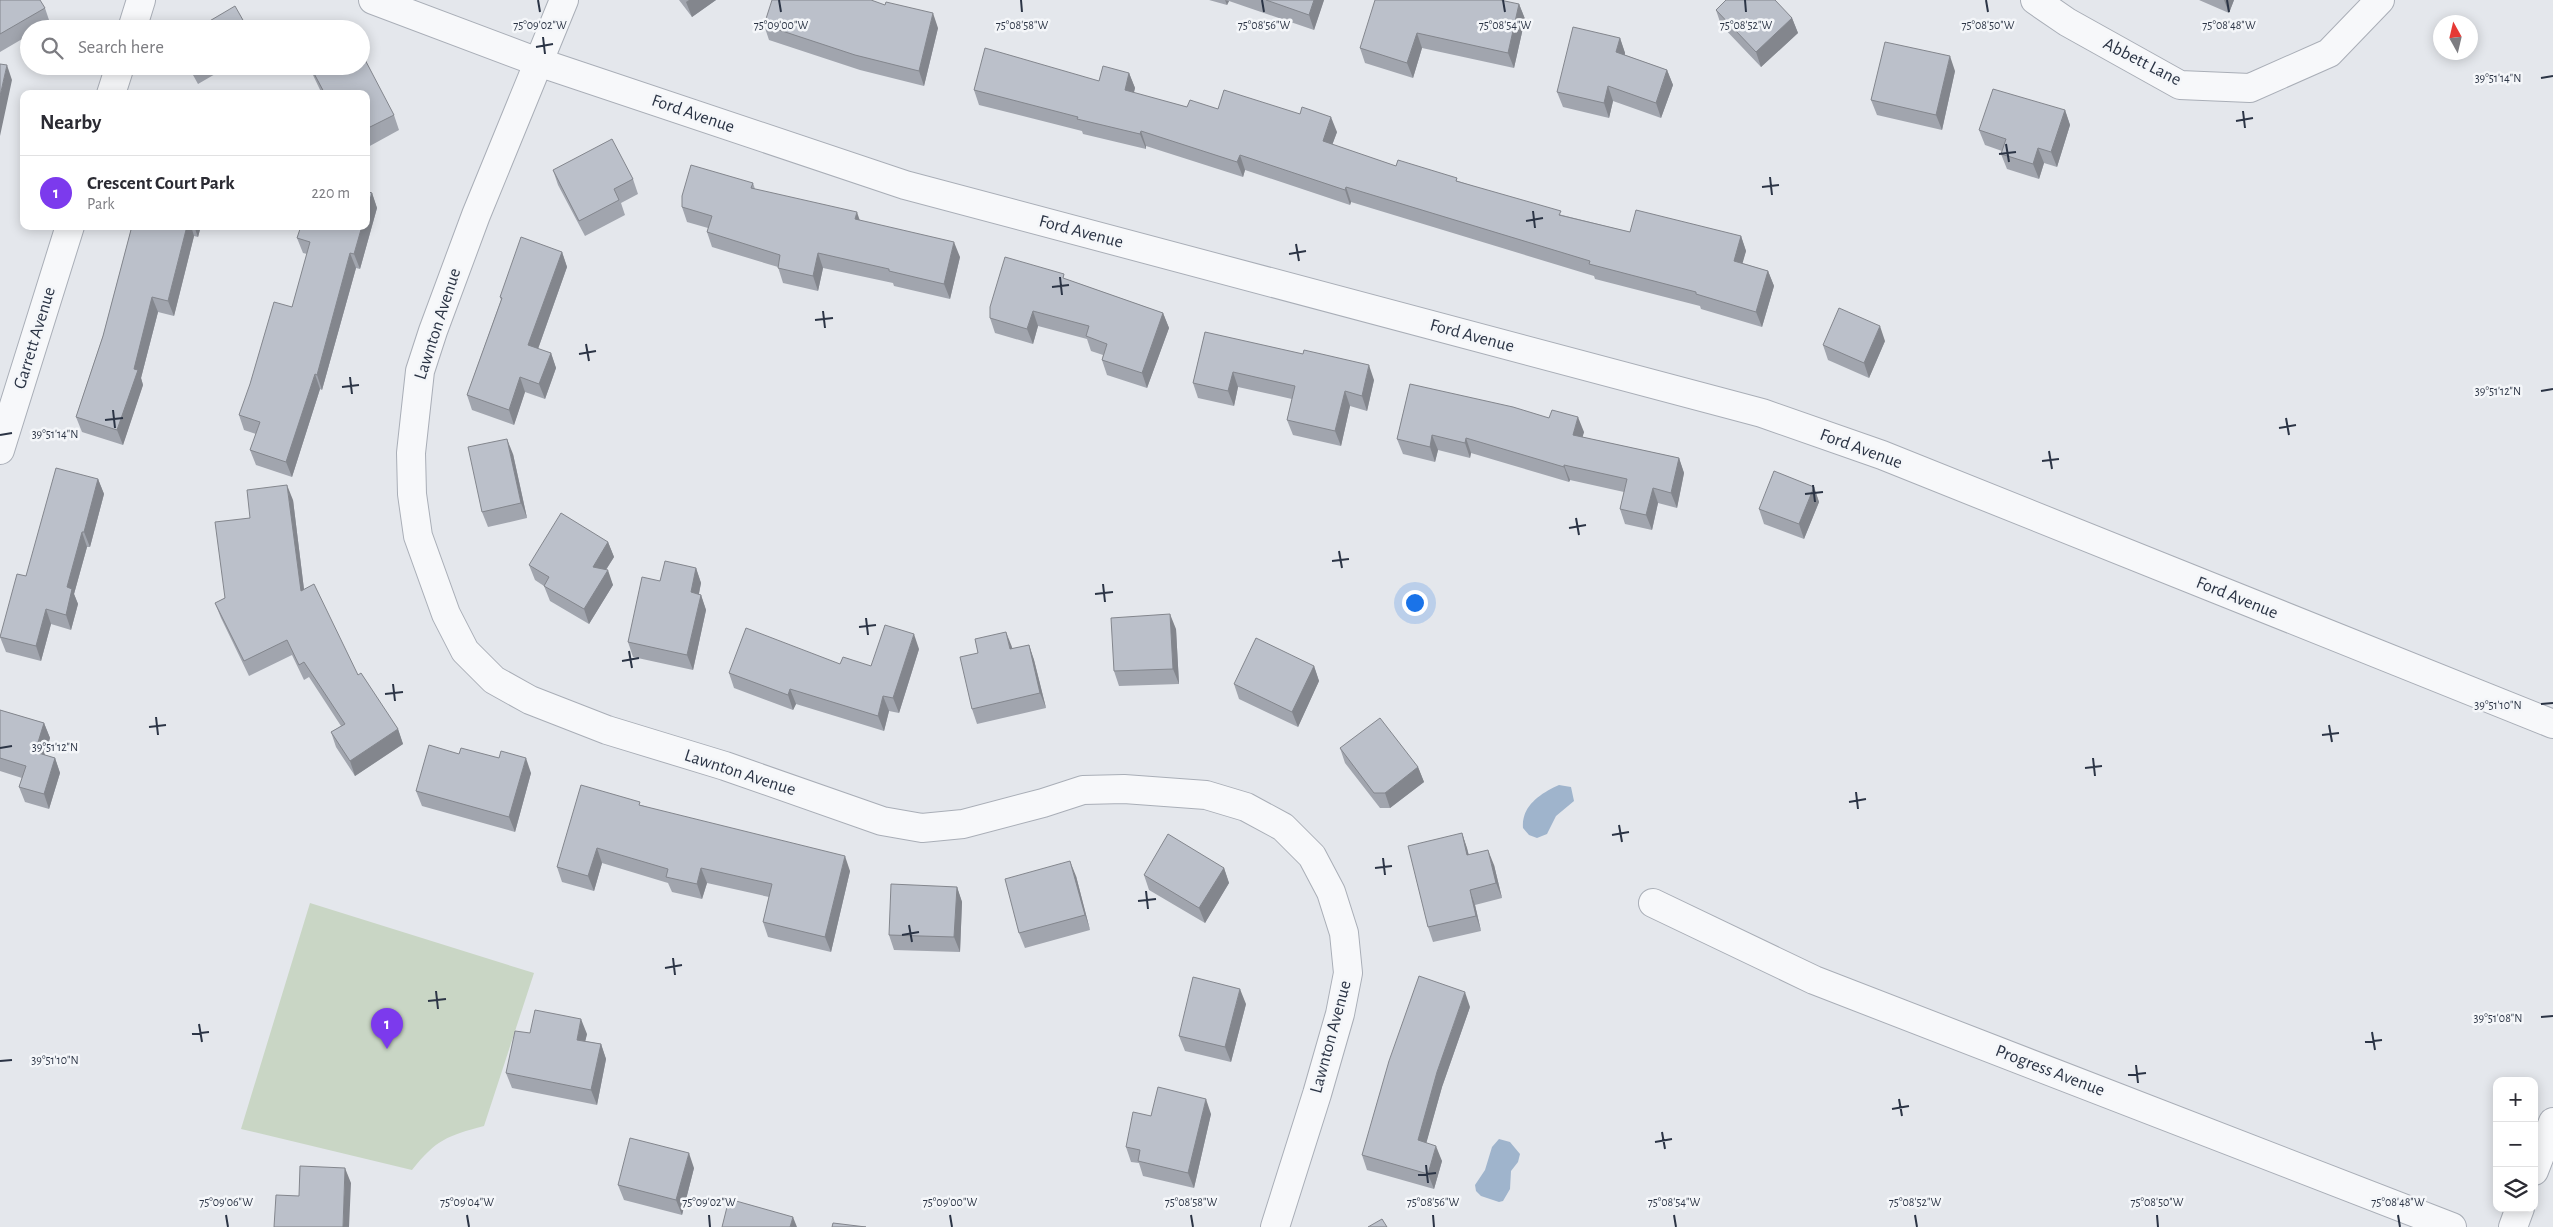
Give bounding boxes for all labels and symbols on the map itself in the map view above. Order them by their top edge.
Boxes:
north arrow [2433,15,2478,60]
text: 75°09'02"W [513,19,567,31]
text: 75°09'00"W [754,19,808,31]
text: 75°08'58"W [996,19,1049,31]
text: 75°08'56"W [1238,19,1291,31]
text: 75°08'54"W [1479,19,1532,31]
text: 75°08'52"W [1720,19,1772,31]
text: 75°08'50"W [1961,19,2015,31]
text: 75°08'48"W [2202,19,2256,31]
street label: Abbett Lane [2100,35,2184,89]
text: 39°51'14"N [2475,72,2521,84]
street label: Ford Avenue [649,91,737,137]
street label: Ford Avenue [1037,212,1125,252]
street label: Lawnton Avenue [412,266,464,382]
street label: Garrett Avenue [11,285,59,391]
street label: Ford Avenue [1428,316,1516,356]
text: 39°51'12"N [2475,385,2521,397]
street label: Ford Avenue [1817,426,1905,472]
text: 39°51'14"N [32,428,78,440]
street label: Ford Avenue [2194,573,2280,623]
your location [1402,590,1428,616]
text: 39°51'10"N [2474,699,2522,711]
text: 39°51'12"N [32,741,78,753]
street label: Lawnton Avenue [682,747,798,799]
street label: Lawnton Avenue [1307,979,1355,1095]
pin: 1 [371,1008,403,1049]
text: 39°51'08"N [2474,1012,2522,1024]
street label: Progress Avenue [1993,1042,2107,1100]
text: 39°51'10"N [31,1054,79,1066]
text: 75°09'06"W [199,1196,253,1208]
text: 75°09'04"W [440,1196,494,1208]
text: 75°09'02"W [682,1196,736,1208]
text: 75°09'00"W [923,1196,977,1208]
text: 75°08'58"W [1165,1196,1218,1208]
text: 75°08'56"W [1407,1196,1460,1208]
text: 75°08'54"W [1648,1196,1701,1208]
text: 75°08'52"W [1889,1196,1941,1208]
text: 75°08'50"W [2130,1196,2184,1208]
text: 75°08'48"W [2371,1196,2425,1208]

